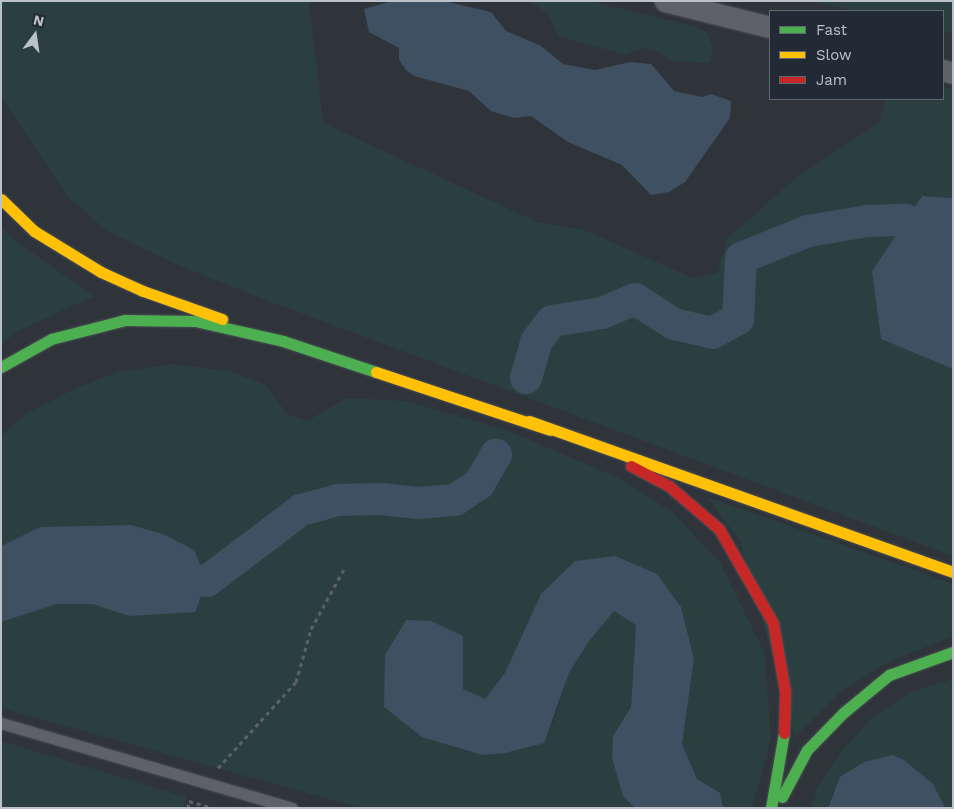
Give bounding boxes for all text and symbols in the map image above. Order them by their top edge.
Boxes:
north arrow [10,10,60,60]
legend [769,10,944,100]
text: N [32,11,46,29]
text: Fast [816,21,847,39]
text: Slow [816,46,852,64]
text: Jam [816,71,847,89]

